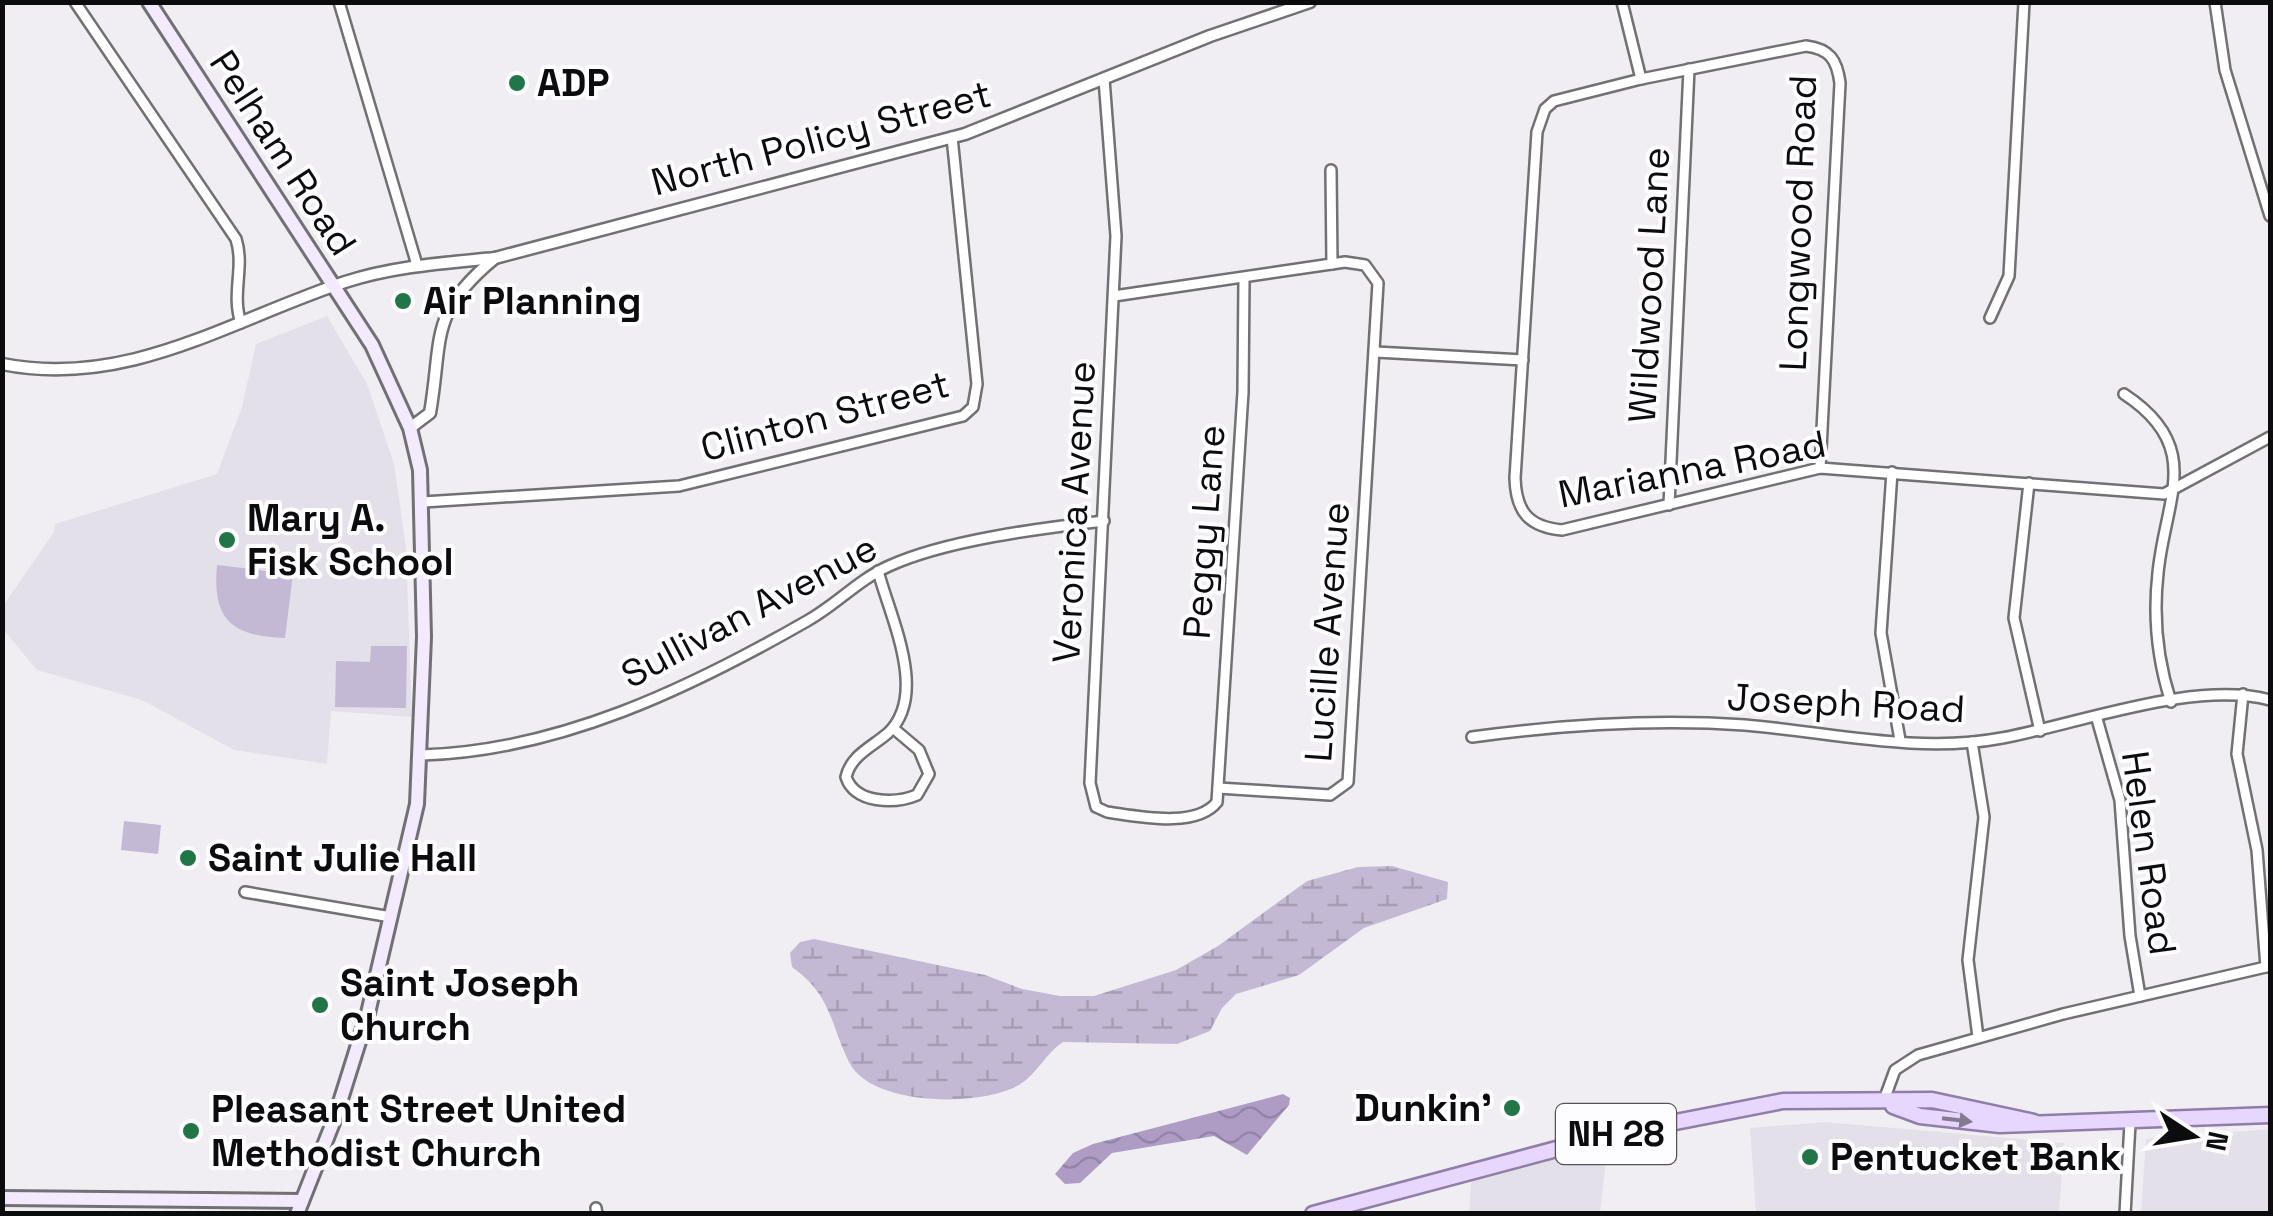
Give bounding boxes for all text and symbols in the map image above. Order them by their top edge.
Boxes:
street label: Pelham Road [199,41,367,265]
place label: ADP [537,59,609,107]
street label: North Policy Street [646,70,996,206]
marker: ADP [506,72,528,94]
street label: Longwood Road [1769,74,1827,372]
street label: Wildwood Lane [1618,146,1680,424]
place label: Air Planning [423,277,642,325]
marker: Air Planning [392,290,414,312]
street label: Clinton Street [696,360,954,472]
street label: Veronica Avenue [1042,360,1106,664]
street label: Marianna Road [1554,420,1830,518]
street label: Peggy Lane [1173,423,1235,641]
place label: Mary A. Fisk School [247,494,454,586]
street label: Lucille Avenue [1294,500,1360,764]
street label: Sullivan Avenue [613,523,885,699]
marker: Mary A. Fisk School [216,529,238,551]
street label: Joseph Road [1726,673,1966,733]
street label: Helen Road [2111,748,2187,958]
place label: Saint Julie Hall [208,834,477,882]
marker: Saint Julie Hall [177,847,199,869]
place label: Saint Joseph Church [340,959,579,1051]
marker: Saint Joseph Church [309,994,331,1016]
place label: Dunkin' [1354,1084,1492,1132]
place label: Pleasant Street United Methodist Church [211,1085,626,1177]
north arrow [2143,1086,2243,1186]
marker: Dunkin' [1501,1097,1523,1119]
road number: NH 28 [1556,1104,1676,1164]
one-way arrow [1942,1112,1974,1128]
marker: Pleasant Street United Methodist Church [180,1120,202,1142]
text: N [2198,1128,2237,1154]
place label: Pentucket Bank [1830,1133,2121,1181]
marker: Pentucket Bank [1799,1146,1821,1168]

